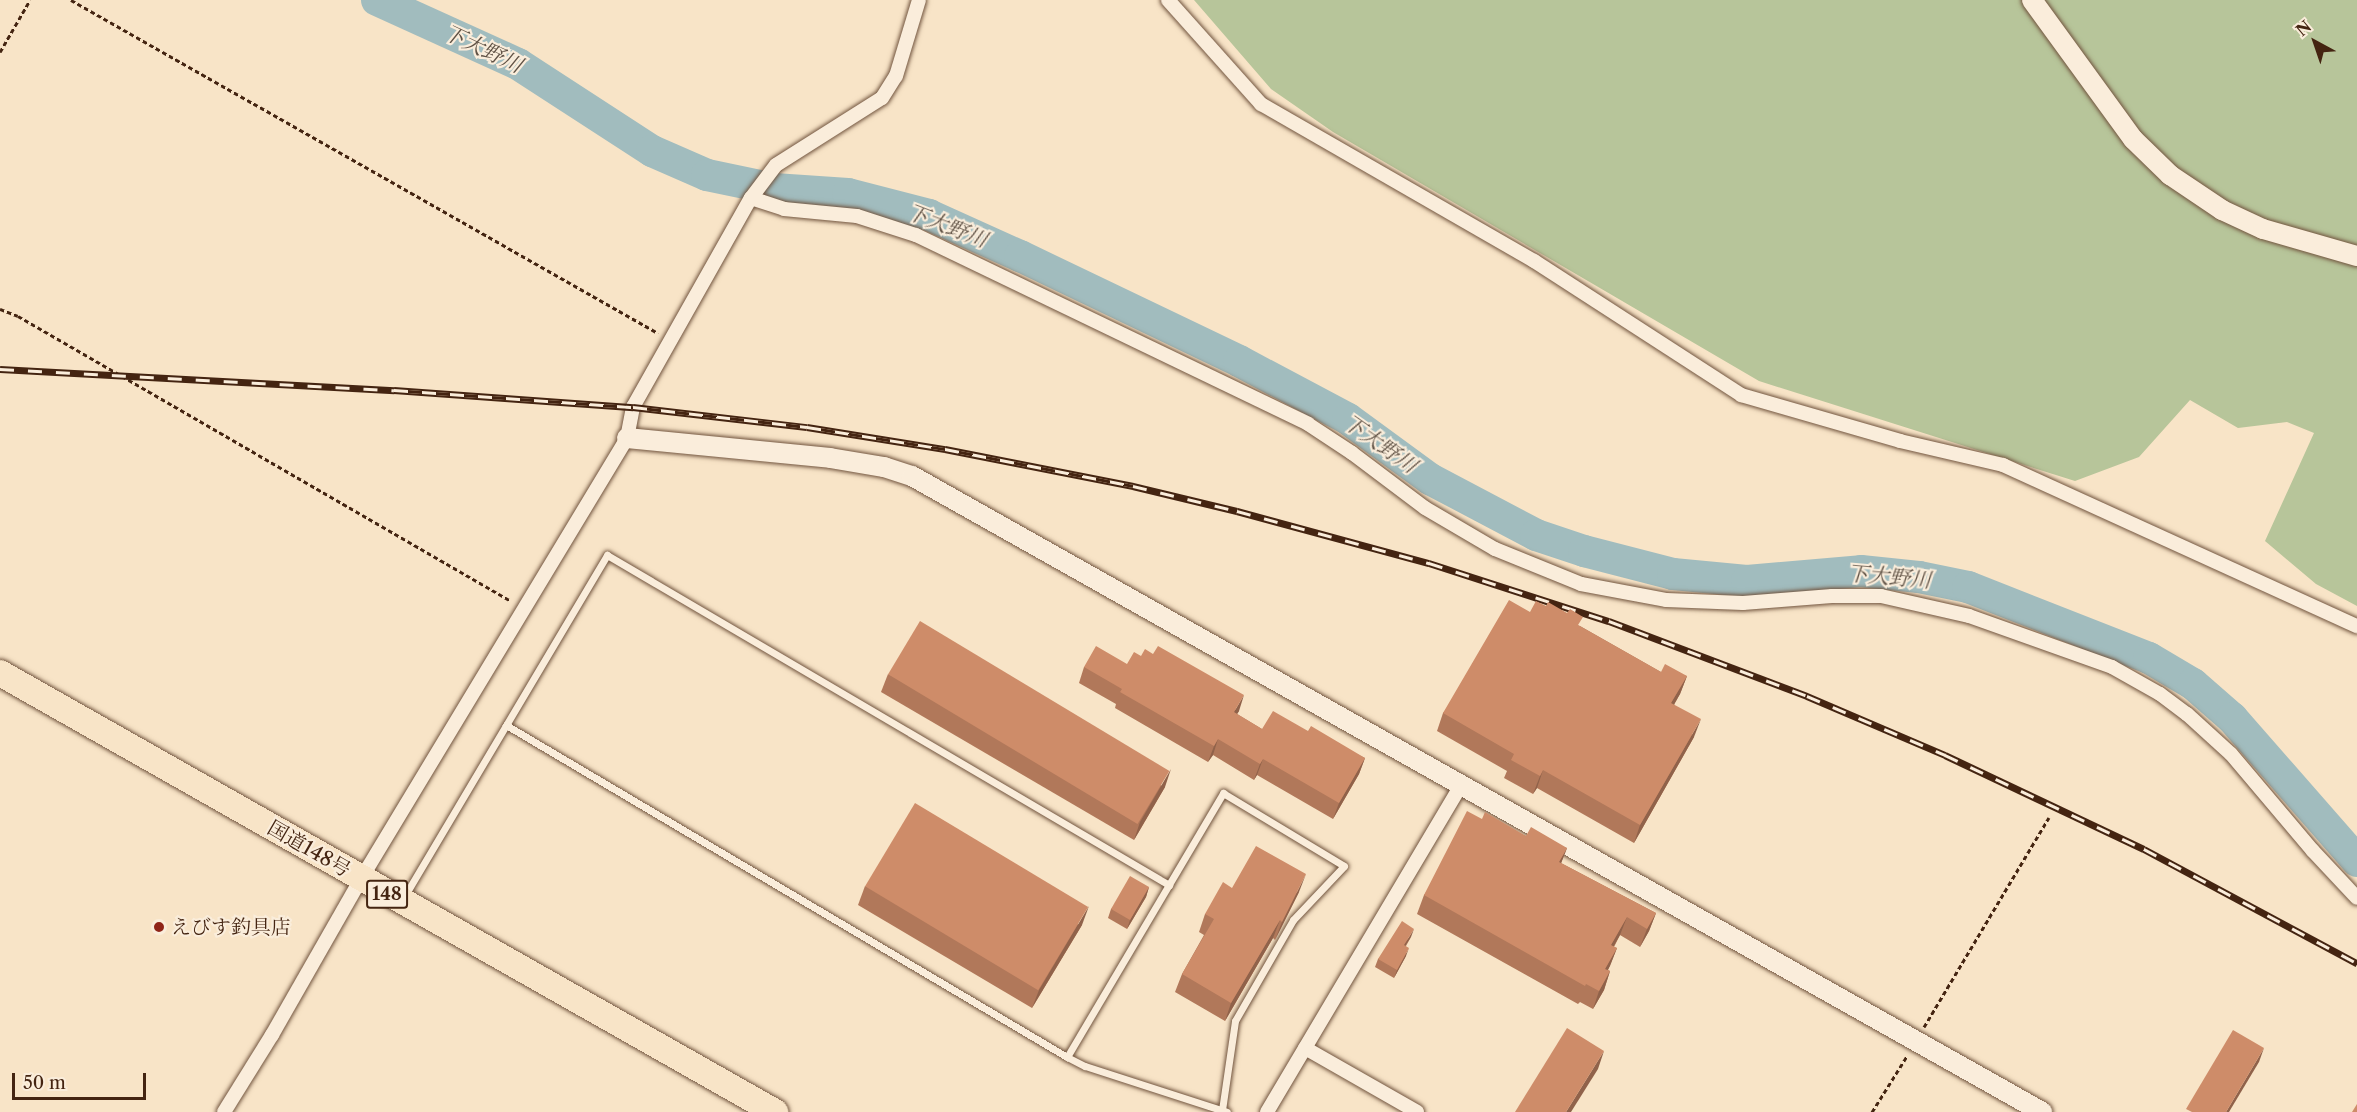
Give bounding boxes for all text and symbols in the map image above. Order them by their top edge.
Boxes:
north arrow [2285,12,2345,72]
text: N [2292,16,2315,40]
water label: 下大野川 [440,20,526,78]
water label: 下大野川 [903,199,991,253]
water label: 下大野川 [1338,410,1422,478]
water label: 下大野川 [1846,561,1932,593]
street label: 国道148号 [263,816,355,882]
road number: 148 [366,879,408,909]
place label: えびす釣具店 [171,915,291,939]
marker: えびす釣具店 [152,920,166,934]
scale bar [15,1061,148,1099]
text: 50 m [23,1072,66,1094]

